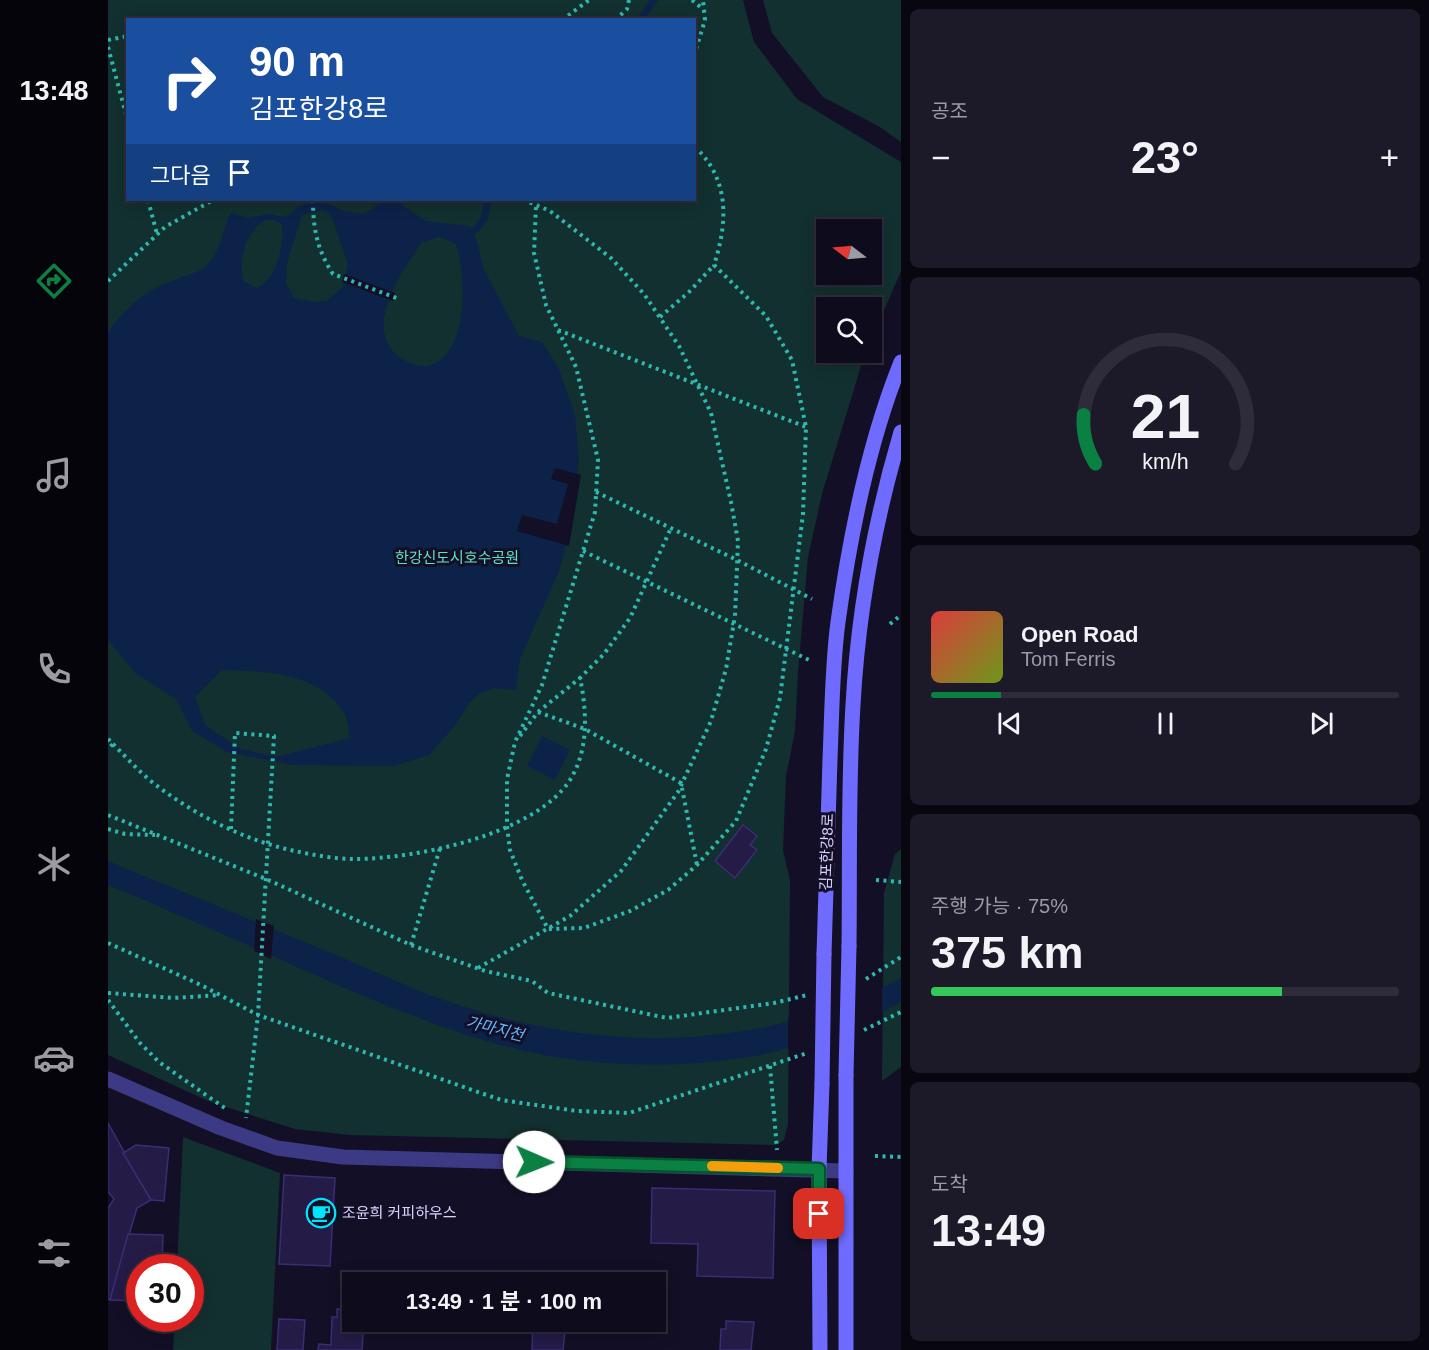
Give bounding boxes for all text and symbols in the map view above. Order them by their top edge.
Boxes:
text: 90 m [249,38,345,85]
icon: right [150,42,228,120]
text: 13:48 [19,76,89,106]
text: 김포한강8로 [249,94,388,124]
text: 공조 [931,100,968,122]
text: 23° [1131,132,1199,183]
text: − [931,139,950,176]
text: + [1380,139,1399,176]
icon: arrive [223,156,256,189]
text: 그다음 [150,163,211,188]
north arrow [816,219,882,285]
map controls [816,219,882,363]
icon: directions [33,260,75,302]
button: search [816,297,882,363]
text: 21 [1130,382,1200,451]
text: km/h [1142,450,1188,474]
icon: music [33,454,75,496]
park label: 한강신도시호수공원 [395,549,519,566]
text: Open Road [1021,622,1138,647]
icon: phone [33,648,75,690]
text: Tom Ferris [1021,648,1115,670]
icon: previous [993,707,1026,740]
icon: pause [1149,707,1182,740]
icon: next [1305,707,1338,740]
street label: 김포한강8로 [817,813,836,891]
icon: climate [33,843,75,885]
text: 주행 가능 · 75% [931,895,1068,917]
text: 375 km [931,927,1084,978]
water label: 가마지천 [464,1013,528,1044]
icon: car [33,1037,75,1079]
position arrow [502,1130,566,1194]
text: 도착 [931,1173,968,1195]
pin [793,1188,844,1239]
cafe icon: 조윤희 커피하우스 [305,1197,337,1229]
icon: arrive [802,1197,835,1230]
place label: 조윤희 커피하우스 [342,1204,457,1221]
text: 13:49 [931,1205,1046,1256]
icon: filters [33,1232,75,1274]
speed limit sign: 30 [126,1254,204,1332]
text: 13:49 · 1 분 · 100 m [406,1289,602,1314]

